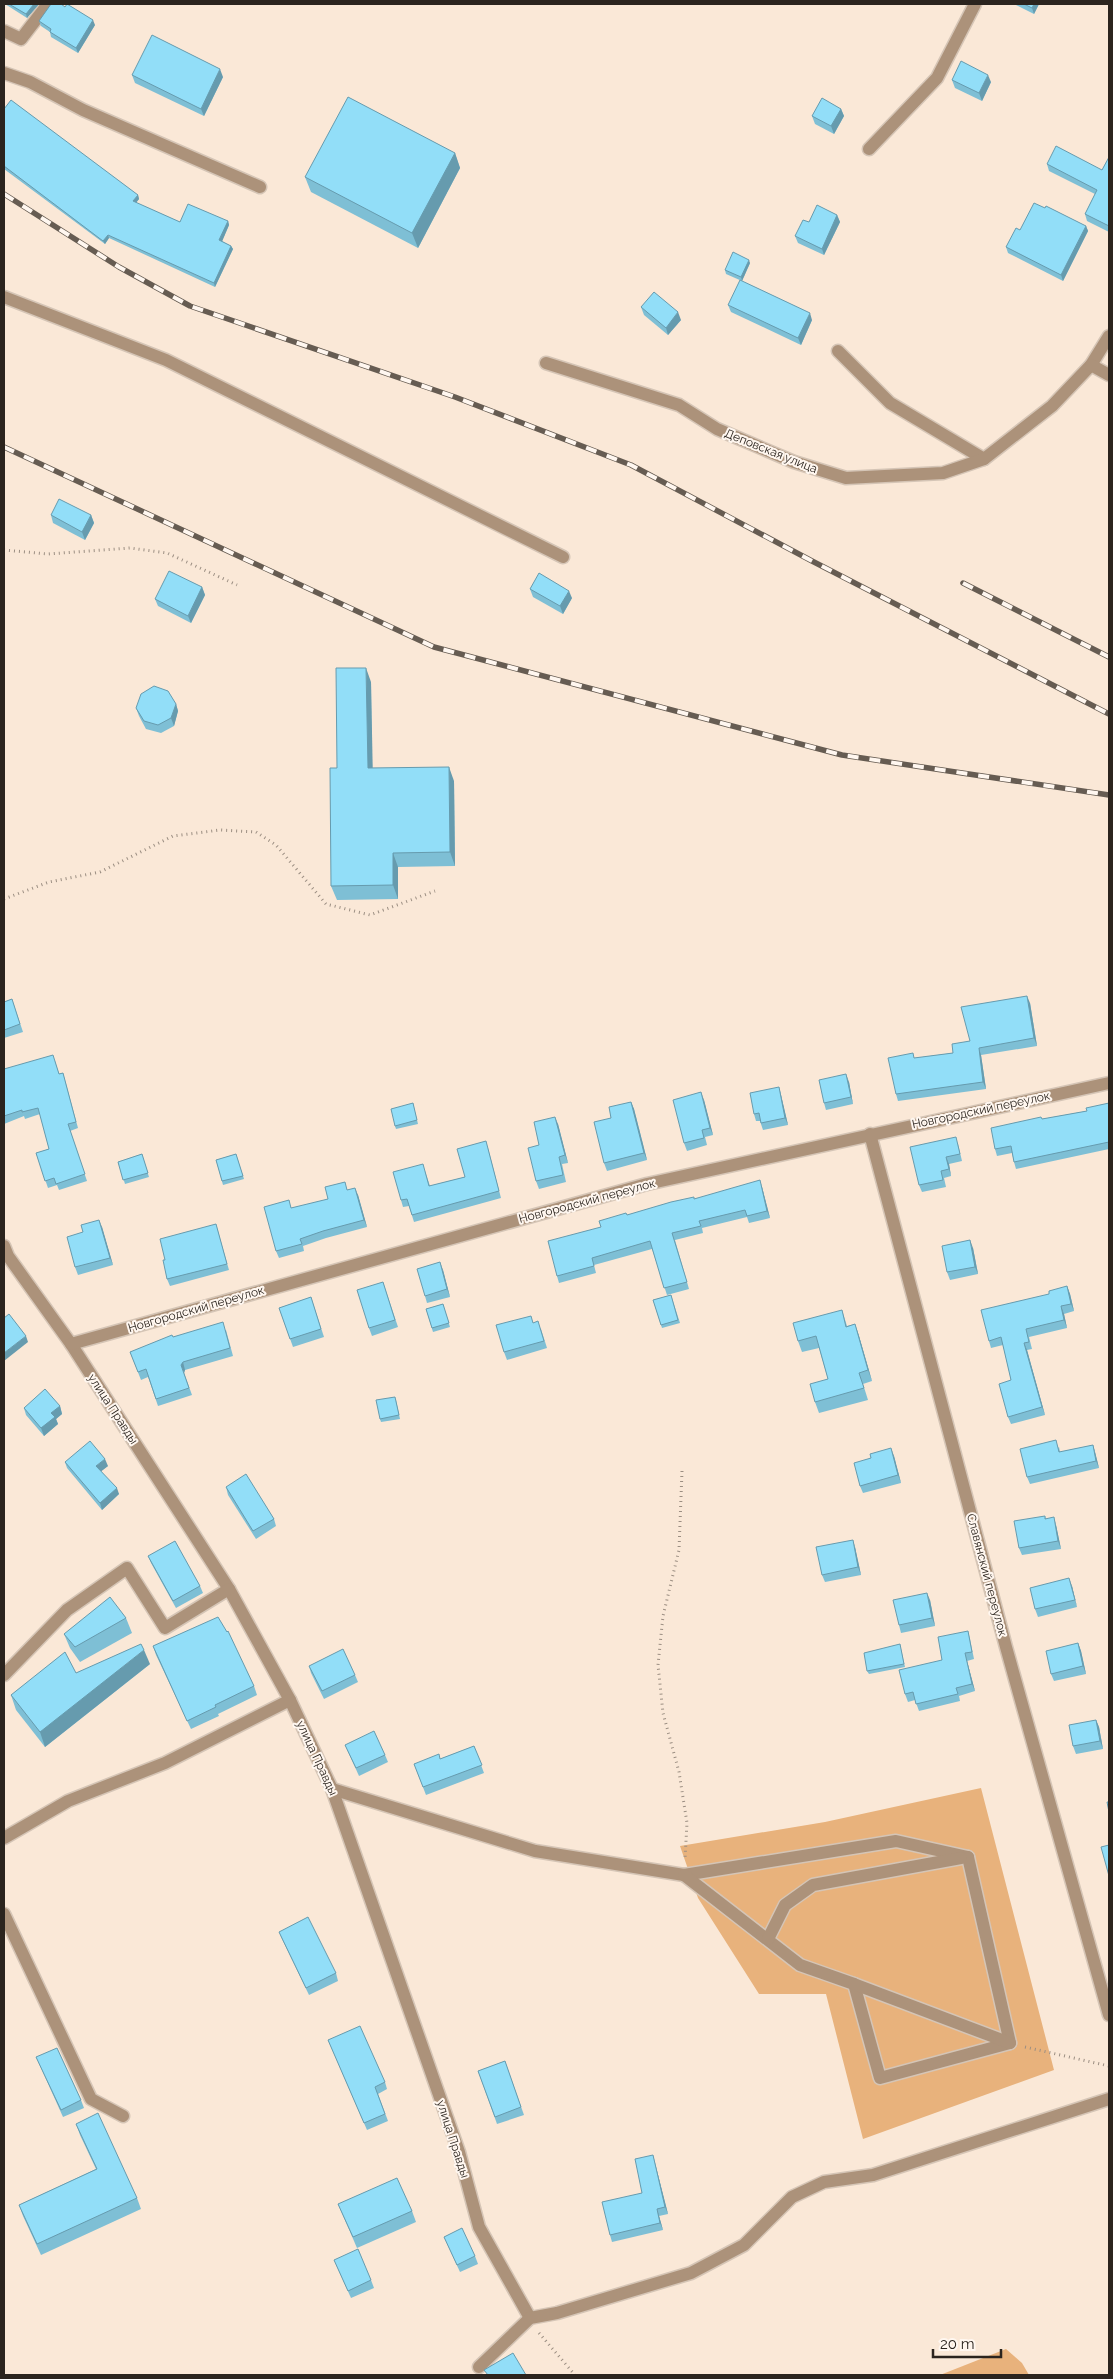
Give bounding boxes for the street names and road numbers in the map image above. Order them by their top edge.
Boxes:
street label: Деповская улица [723,426,819,476]
street label: Новгородский переулок [911,1089,1051,1131]
street label: Новгородский переулок [517,1176,657,1226]
street label: Новгородский переулок [126,1283,266,1335]
street label: улица Правды [85,1371,141,1447]
street label: Славянский переулок [964,1512,1010,1638]
street label: улица Правды [294,1718,340,1798]
street label: улица Правды [434,2098,472,2180]

